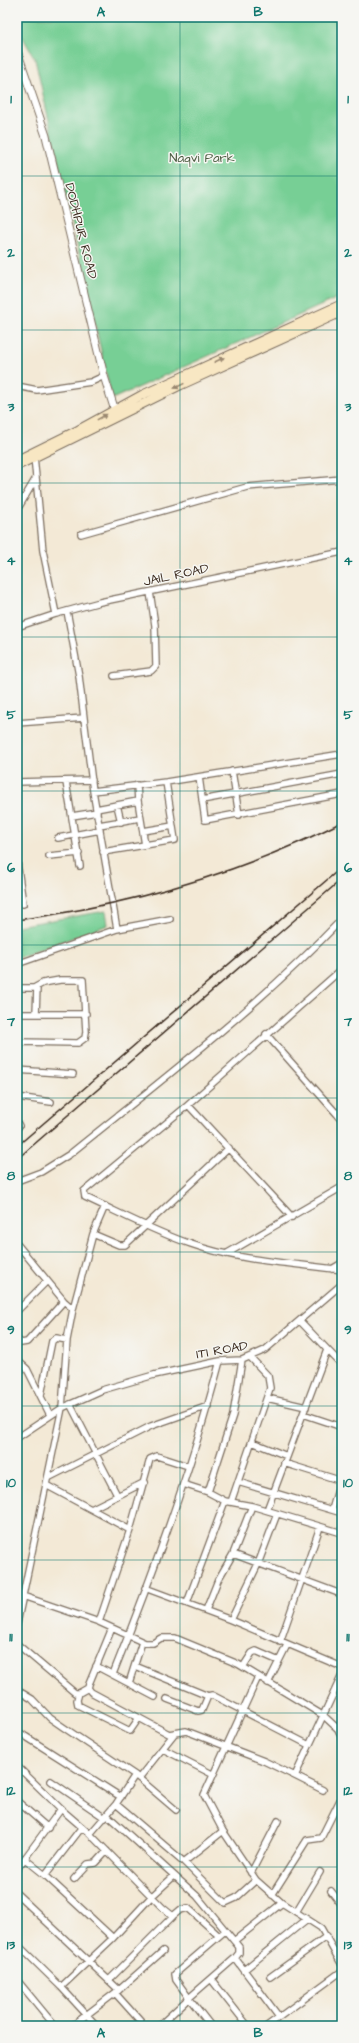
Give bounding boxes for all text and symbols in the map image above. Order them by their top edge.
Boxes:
text: A [97,3,106,21]
text: B [253,3,263,21]
text: 1 [10,90,12,108]
text: 1 [347,90,349,108]
park label: Naqvi Park [169,149,235,167]
street label: DODHPUR ROAD [60,181,102,281]
text: 2 [6,244,15,262]
text: 2 [343,244,352,262]
one-way arrow [213,357,224,363]
one-way arrow [174,383,185,389]
text: 3 [7,398,15,416]
text: 3 [344,398,352,416]
one-way arrow [96,414,108,420]
text: 4 [7,552,16,570]
text: 4 [344,552,353,570]
street label: JAIL ROAD [142,559,211,591]
text: 5 [6,706,16,724]
text: 5 [343,706,353,724]
text: 6 [7,859,16,877]
text: 6 [344,859,353,877]
text: 7 [6,1013,16,1031]
text: 7 [343,1013,353,1031]
text: 8 [7,1167,16,1185]
text: 8 [344,1167,353,1185]
text: 9 [7,1321,15,1339]
text: 9 [344,1321,352,1339]
street label: ITI ROAD [195,1337,250,1363]
text: 10 [6,1474,17,1492]
text: 10 [343,1474,354,1492]
text: 11 [9,1628,13,1646]
text: 11 [346,1628,350,1646]
text: 12 [6,1782,16,1800]
text: 12 [343,1782,353,1800]
text: 13 [7,1936,16,1954]
text: 13 [344,1936,353,1954]
text: A [97,2024,106,2042]
text: B [253,2024,263,2042]

